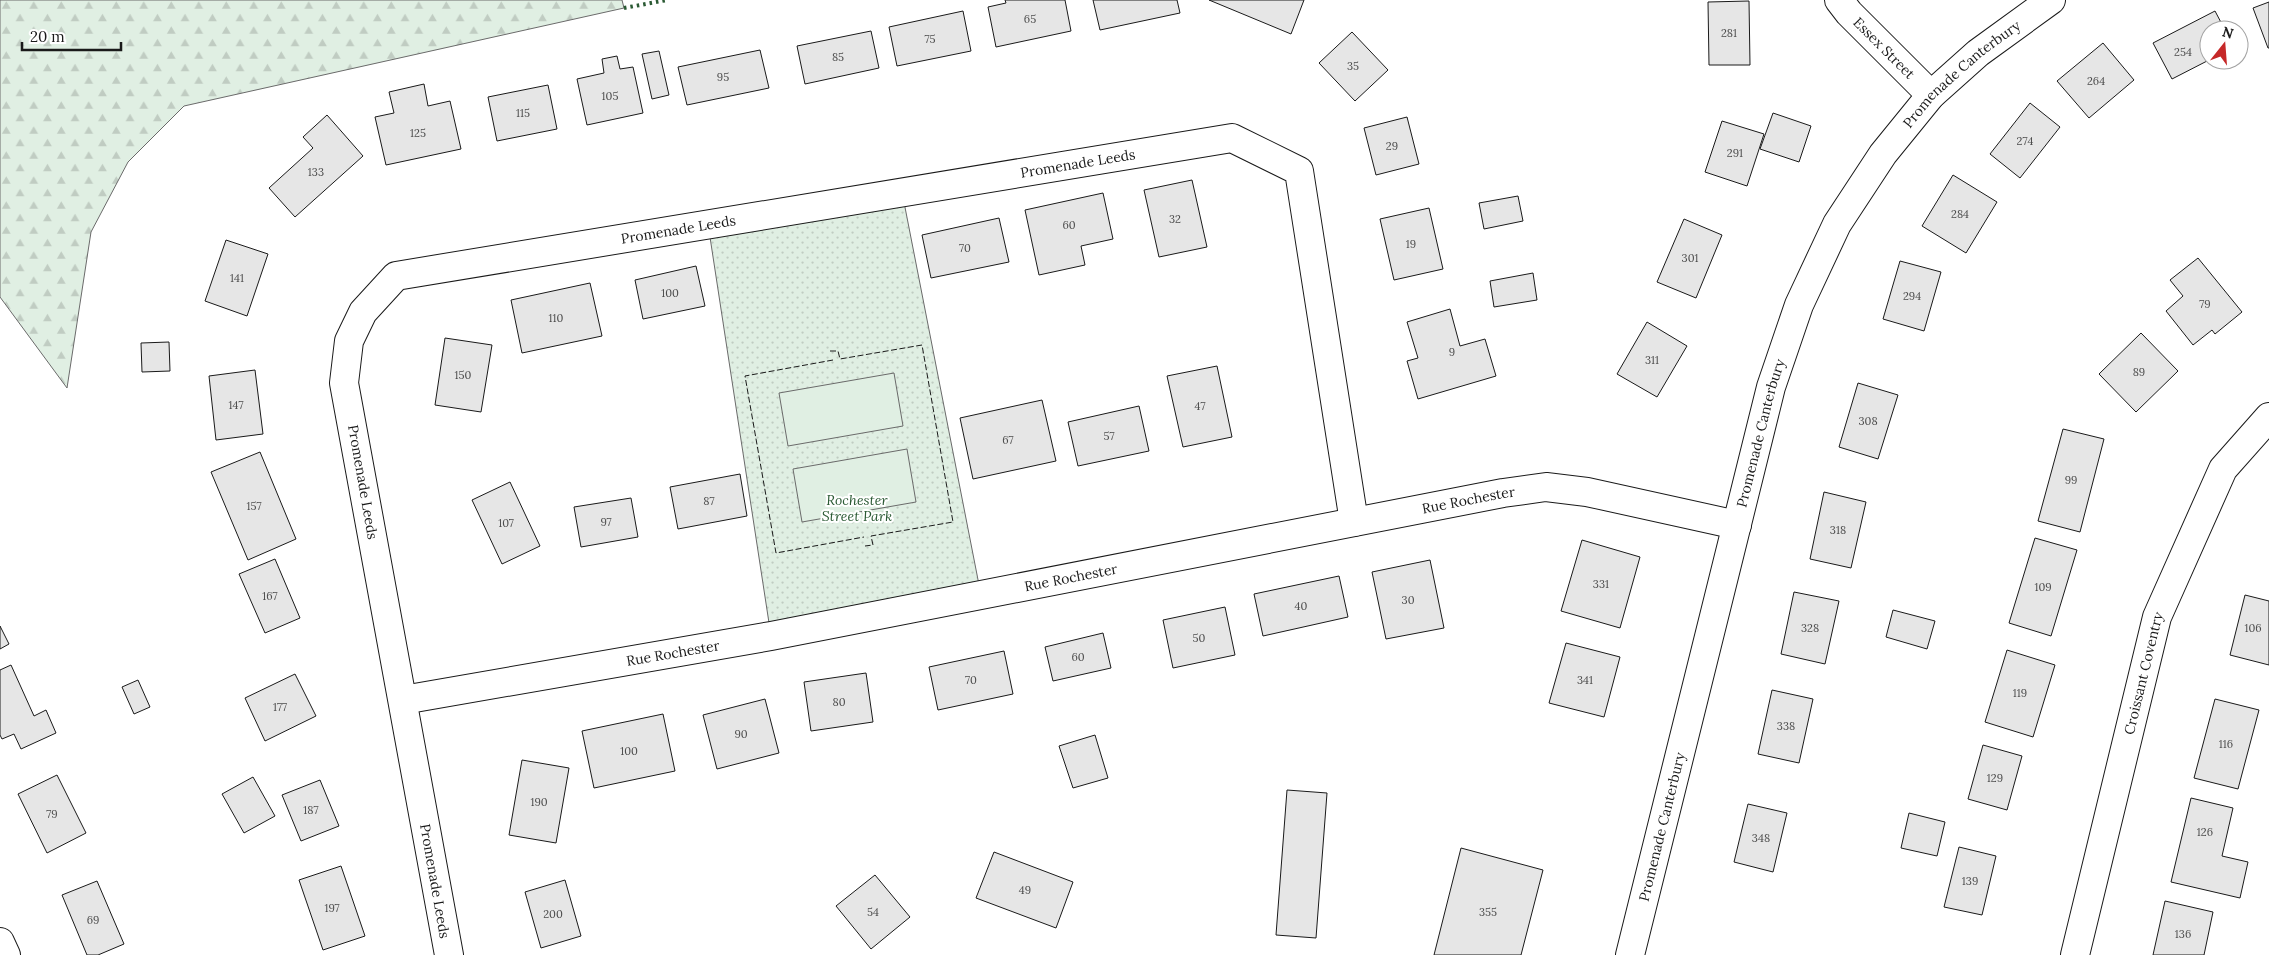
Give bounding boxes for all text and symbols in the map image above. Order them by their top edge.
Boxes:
house number: 65 [1024,12,1036,26]
street label: Essex Street [1849,13,1919,83]
street label: Promenade Canterbury [1899,16,2024,131]
scale bar [22,20,121,52]
north arrow [2199,20,2249,70]
text: N [2220,22,2236,43]
house number: 281 [1721,26,1737,40]
text: 20 m [30,27,65,46]
house number: 75 [924,32,936,46]
house number: 254 [2174,45,2192,59]
house number: 85 [832,50,844,64]
house number: 35 [1347,59,1359,73]
house number: 95 [717,70,729,84]
house number: 264 [2087,74,2105,88]
house number: 105 [602,89,618,103]
house number: 115 [516,106,530,120]
house number: 125 [410,126,426,140]
house number: 274 [2017,134,2033,148]
house number: 29 [1386,139,1398,153]
street label: Promenade Leeds [1019,145,1137,182]
house number: 291 [1727,146,1743,160]
house number: 133 [308,165,324,179]
house number: 284 [1951,207,1969,221]
street label: Promenade Leeds [620,211,737,248]
house number: 32 [1169,212,1181,226]
house number: 60 [1062,218,1076,232]
house number: 19 [1406,237,1416,251]
house number: 70 [959,241,971,255]
house number: 301 [1682,251,1698,265]
house number: 141 [230,271,244,285]
house number: 100 [661,286,679,300]
house number: 294 [1903,289,1921,303]
house number: 79 [2199,297,2211,311]
house number: 110 [549,311,564,325]
house number: 9 [1449,345,1455,359]
house number: 311 [1645,353,1659,367]
street label: Promenade Canterbury [1732,356,1789,509]
house number: 89 [2133,365,2145,379]
house number: 150 [455,368,472,382]
house number: 147 [228,398,244,412]
house number: 47 [1194,399,1206,413]
house number: 308 [1858,414,1878,428]
street label: Promenade Leeds [344,423,382,541]
house number: 57 [1103,429,1115,443]
house number: 67 [1002,433,1014,447]
house number: 99 [2065,473,2077,487]
street label: Rue Rochester [1420,482,1516,518]
park label: Rochester Street Park [822,491,892,525]
house number: 87 [703,494,715,508]
house number: 157 [246,499,262,513]
house number: 97 [600,515,612,529]
house number: 107 [498,516,514,530]
house number: 318 [1830,523,1846,537]
street label: Rue Rochester [1023,560,1119,595]
house number: 331 [1593,577,1609,591]
house number: 109 [2034,580,2052,594]
house number: 167 [262,589,278,603]
house number: 30 [1402,593,1415,607]
house number: 40 [1295,599,1308,613]
street label: Croissant Coventry [2120,608,2168,736]
house number: 328 [1801,621,1819,635]
house number: 106 [2244,621,2262,635]
house number: 50 [1193,631,1206,645]
street label: Rue Rochester [625,636,721,670]
house number: 60 [1071,650,1085,664]
house number: 70 [965,673,977,687]
house number: 341 [1577,673,1593,687]
house number: 119 [2013,686,2027,700]
house number: 80 [832,695,846,709]
house number: 177 [273,700,287,714]
house number: 338 [1777,719,1795,733]
house number: 90 [734,727,748,741]
house number: 116 [2219,737,2233,751]
house number: 100 [620,744,638,758]
street label: Promenade Canterbury [1635,750,1689,903]
house number: 129 [1987,771,2003,785]
house number: 190 [530,795,548,809]
house number: 187 [303,803,319,817]
house number: 79 [46,807,58,821]
street label: Promenade Leeds [416,822,454,940]
house number: 126 [2197,825,2213,839]
house number: 348 [1752,831,1770,845]
house number: 139 [1962,874,1978,888]
house number: 49 [1019,883,1031,897]
house number: 197 [324,901,340,915]
house number: 54 [867,905,879,919]
house number: 355 [1479,905,1497,919]
house number: 200 [543,907,563,921]
house number: 69 [87,913,99,927]
house number: 136 [2175,927,2191,941]

